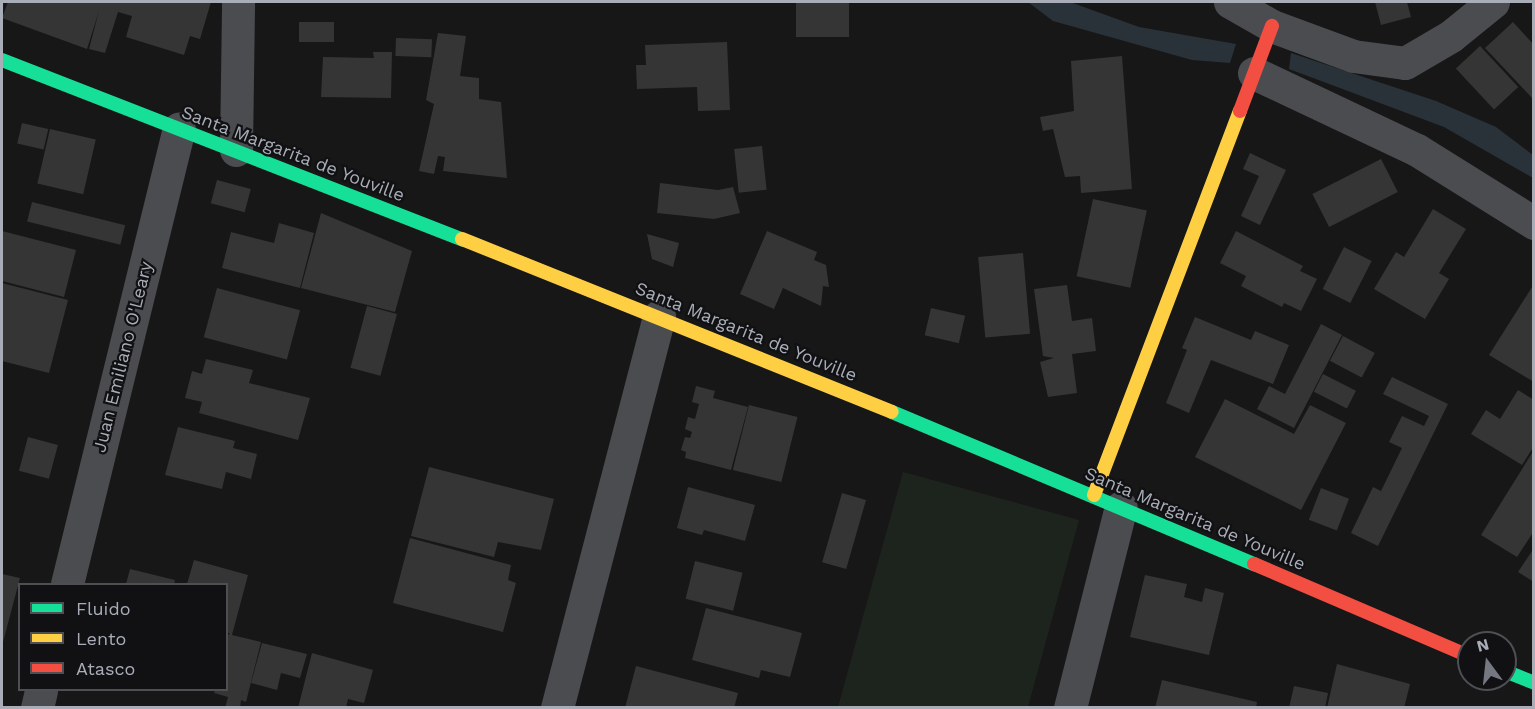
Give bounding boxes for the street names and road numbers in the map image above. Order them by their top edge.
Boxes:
street label: Santa Margarita de Youville [178,101,408,207]
street label: Juan Emiliano O'Leary [89,259,157,455]
street label: Santa Margarita de Youville [631,277,861,387]
street label: Santa Margarita de Youville [1081,462,1309,576]

